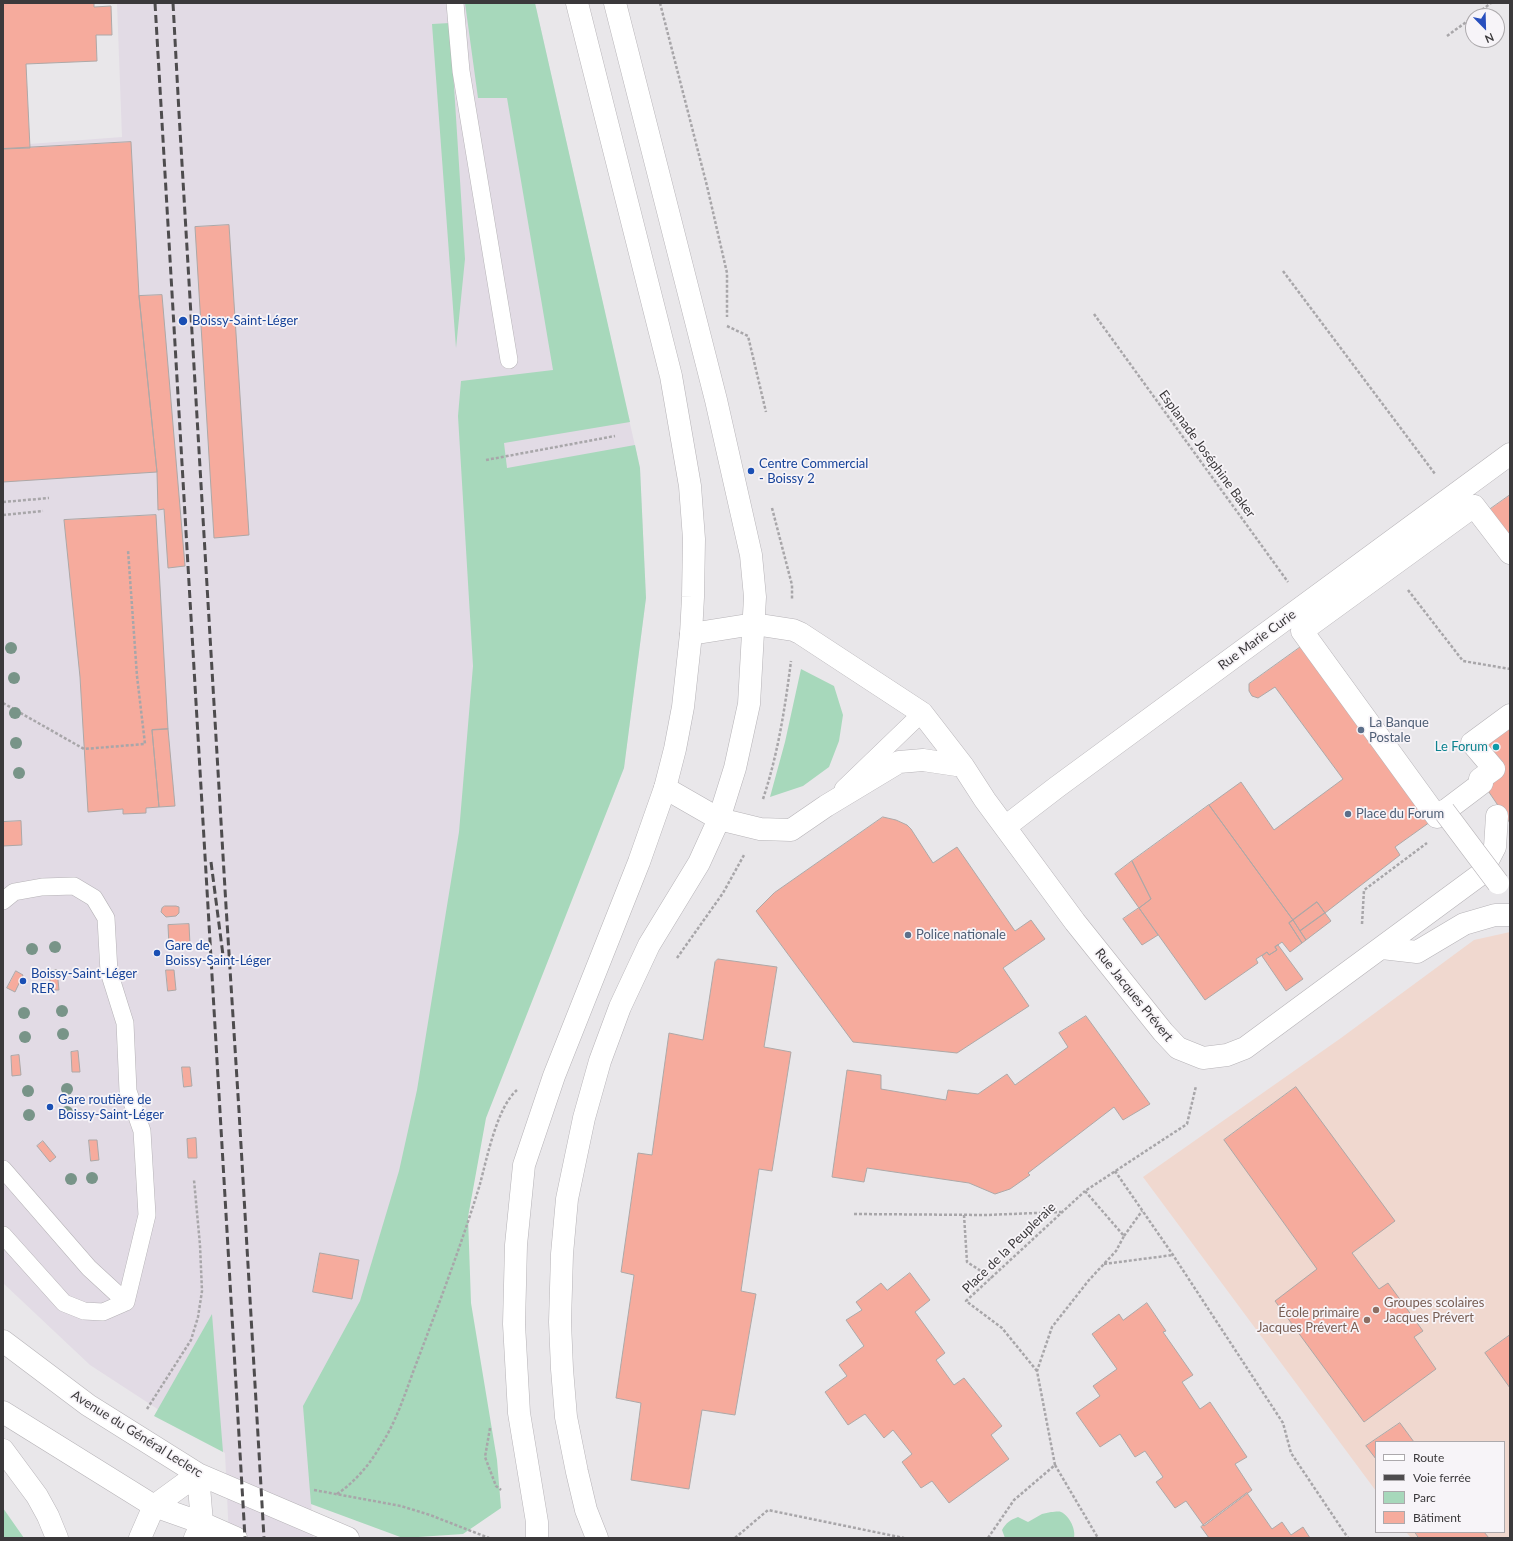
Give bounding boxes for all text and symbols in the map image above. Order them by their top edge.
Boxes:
north arrow [1465,8,1505,48]
text: N [1483,31,1496,46]
place label: Boissy-Saint-Léger [192,313,298,329]
marker: Boissy-Saint-Léger [177,315,189,327]
street label: Esplanade Joséphine Baker [1155,387,1259,521]
place label: Centre Commercial - Boissy 2 [759,456,868,487]
marker: Centre Commercial - Boissy 2 [746,466,756,476]
street label: Rue Marie Curie [1215,607,1299,673]
place label: La Banque Postale [1369,715,1429,746]
marker: La Banque Postale [1356,725,1366,735]
place label: Le Forum [1435,739,1488,755]
marker: Le Forum [1491,742,1501,752]
place label: Place du Forum [1356,806,1444,822]
marker: Place du Forum [1343,809,1353,819]
place label: Police nationale [916,927,1006,943]
marker: Police nationale [903,930,913,940]
place label: Gare de Boissy-Saint-Léger [165,938,271,969]
street label: Rue Jacques Prévert [1092,945,1176,1045]
marker: Gare de Boissy-Saint-Léger [152,948,162,958]
place label: Boissy-Saint-Léger RER [31,966,137,997]
marker: Boissy-Saint-Léger RER [18,976,28,986]
place label: Gare routière de Boissy-Saint-Léger [58,1092,164,1123]
marker: Gare routière de Boissy-Saint-Léger [45,1102,55,1112]
street label: Place de la Peupleraie [959,1199,1059,1297]
place label: Groupes scolaires Jacques Prévert [1384,1295,1484,1326]
place label: École primaire Jacques Prévert A [1257,1305,1359,1336]
marker: Groupes scolaires Jacques Prévert [1371,1305,1381,1315]
marker: École primaire Jacques Prévert A [1362,1315,1372,1325]
street label: Avenue du Général Leclerc [68,1387,206,1481]
legend [1375,1441,1505,1533]
text: Route [1413,1450,1444,1465]
text: Voie ferrée [1413,1470,1471,1485]
text: Parc [1413,1490,1436,1505]
text: Bâtiment [1413,1510,1461,1525]

